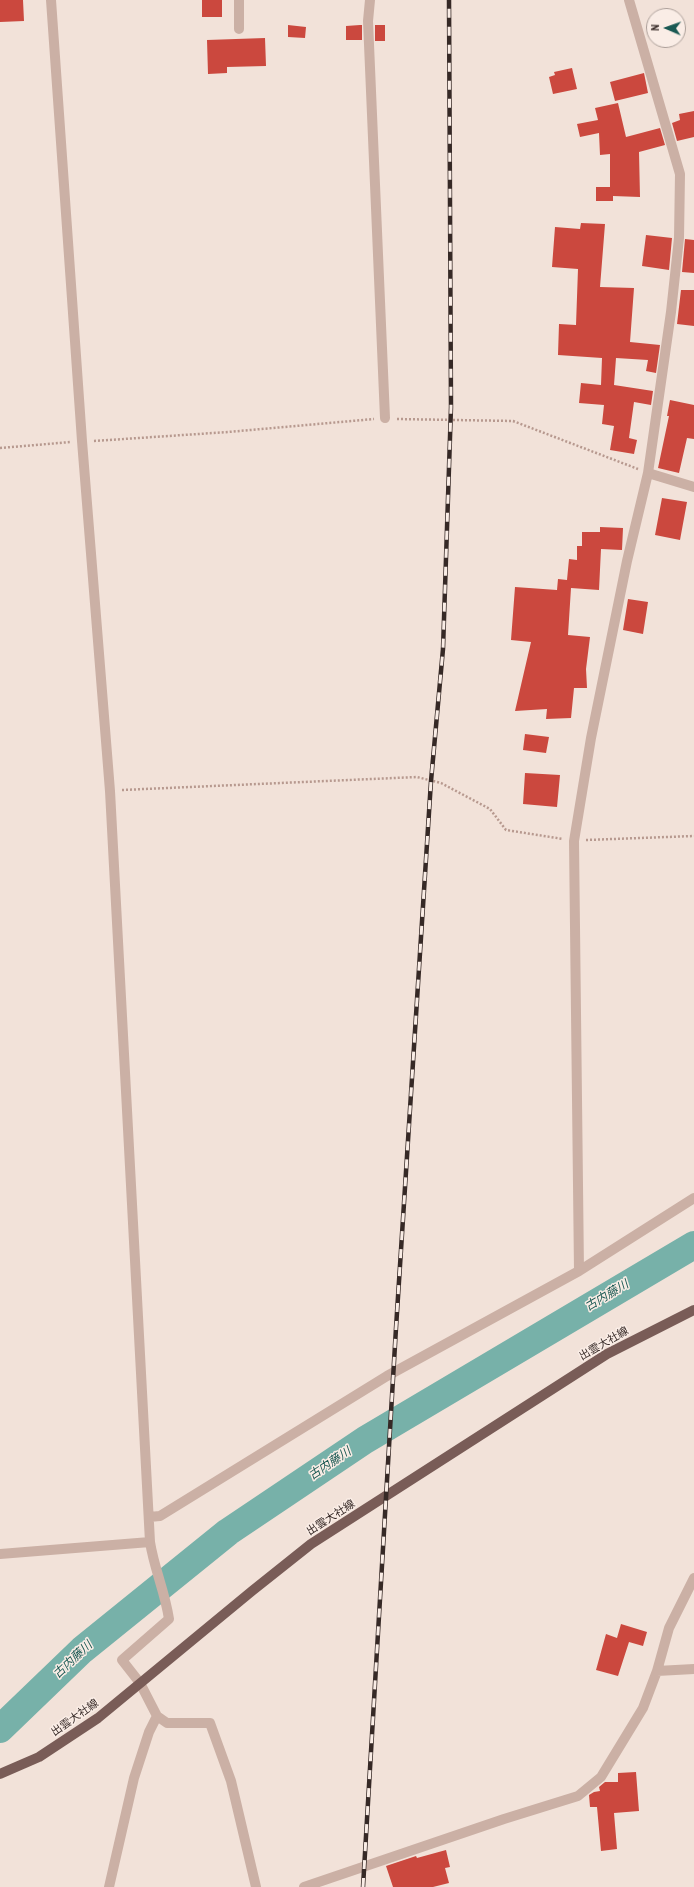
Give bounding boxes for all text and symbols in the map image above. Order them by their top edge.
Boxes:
north arrow [646,8,686,48]
text: N [648,24,662,31]
water label: 古内藤川 [583,1277,631,1315]
street label: 出雲大社線 [577,1325,631,1363]
water label: 古内藤川 [306,1445,354,1483]
street label: 出雲大社線 [304,1497,358,1539]
water label: 古内藤川 [51,1638,95,1682]
street label: 出雲大社線 [49,1697,101,1739]

